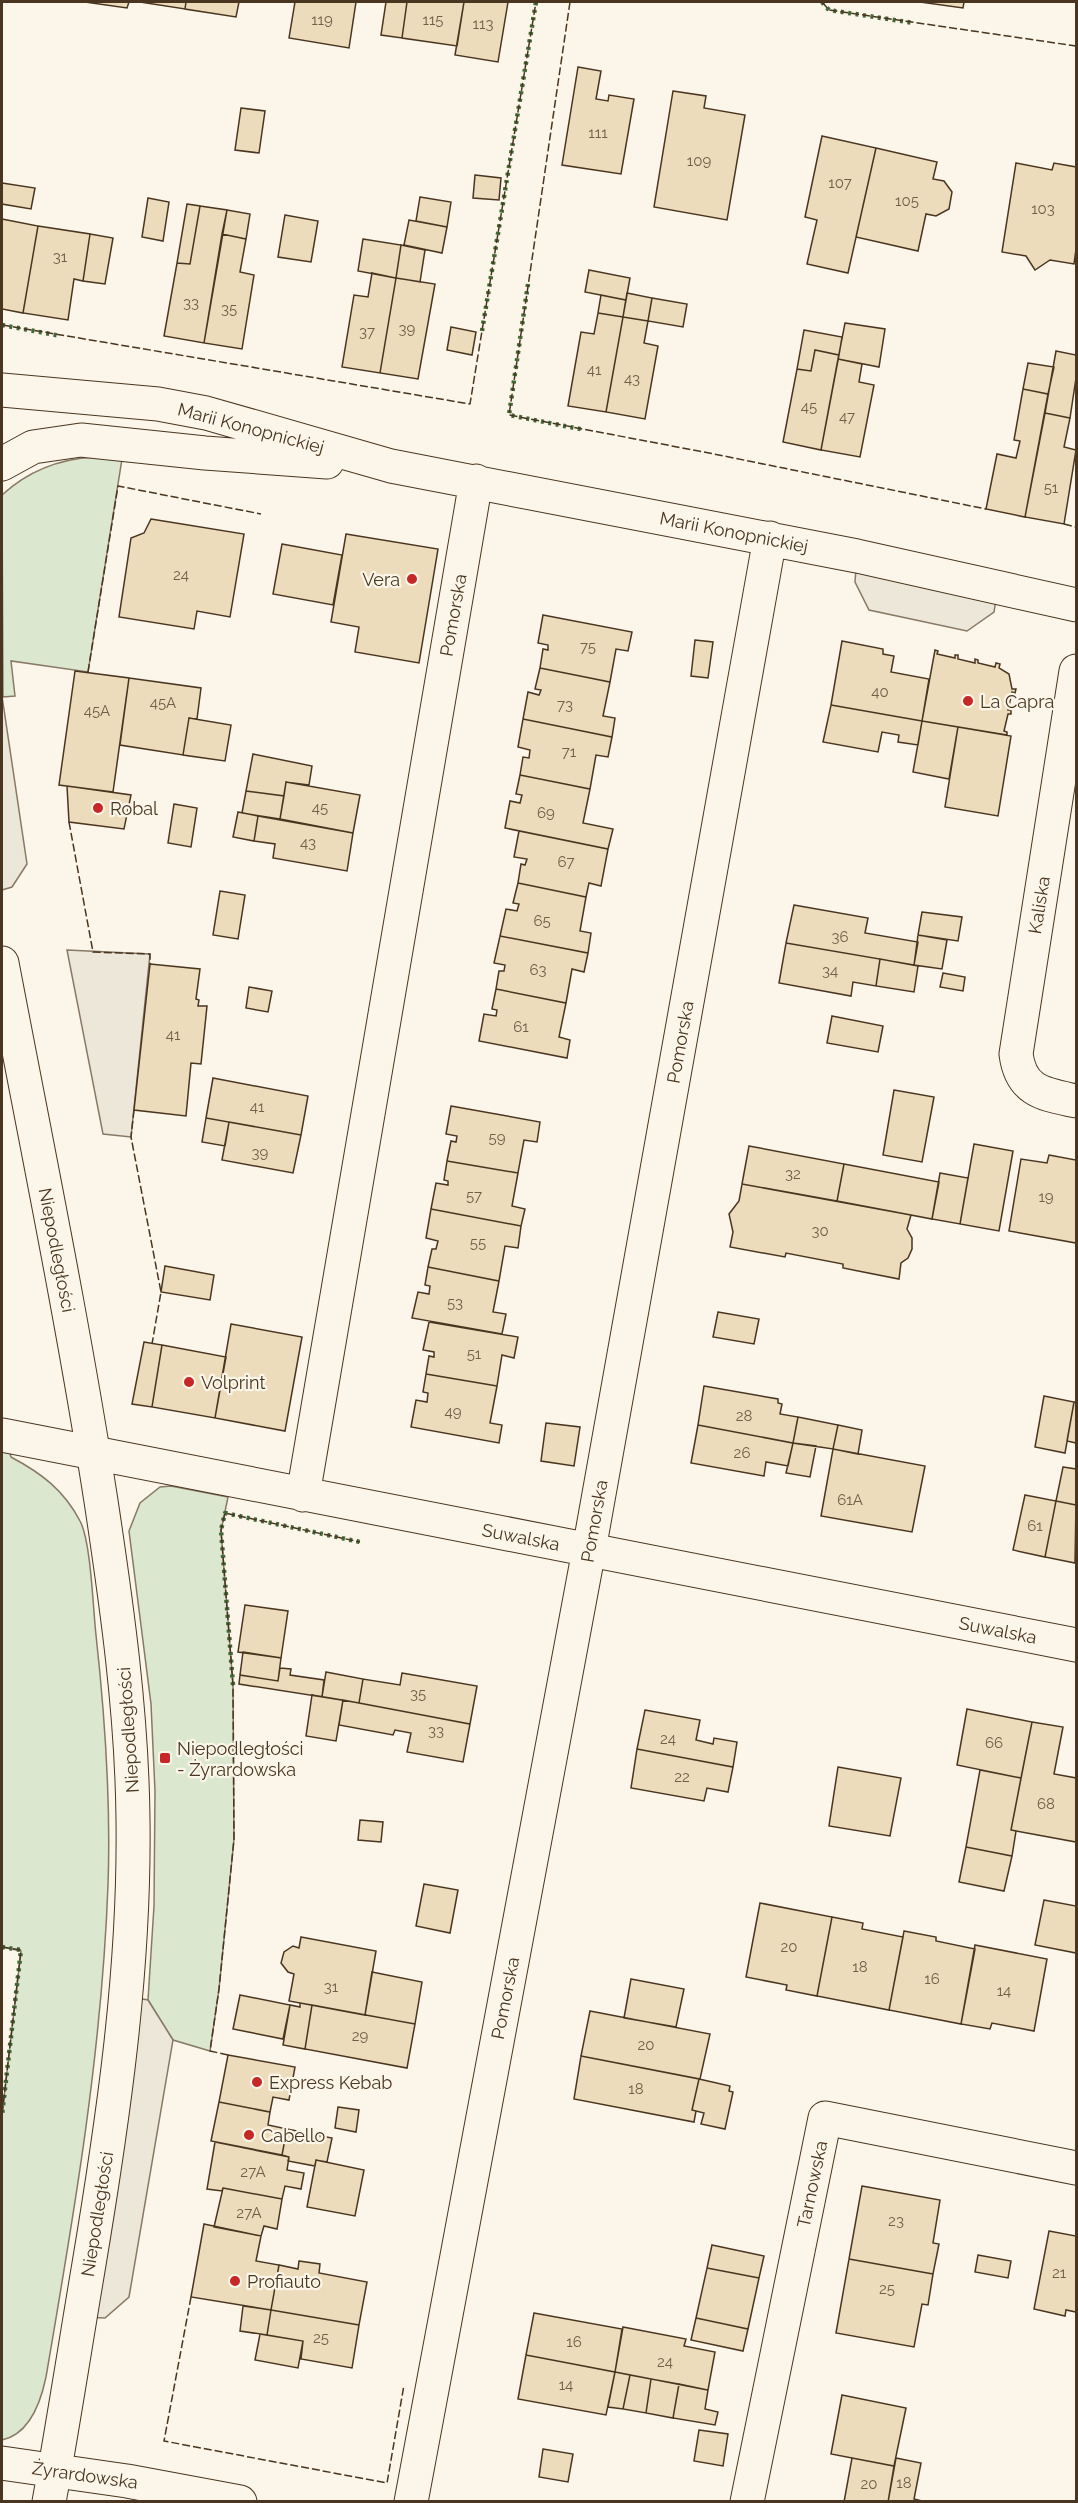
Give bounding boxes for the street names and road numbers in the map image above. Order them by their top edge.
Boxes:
street label: Marii Konopnickiej [176,398,326,458]
street label: Marii Konopnickiej [658,507,810,557]
street label: Pomorska [435,572,471,658]
street label: Kaliska [1024,875,1054,935]
street label: Pomorska [662,999,698,1085]
street label: Niepodległości [35,1186,79,1314]
street label: Pomorska [576,1478,612,1564]
street label: Suwalska [480,1519,562,1555]
street label: Suwalska [957,1612,1039,1648]
street label: Niepodległości [113,1666,143,1794]
street label: Pomorska [487,1955,523,2041]
street label: Tarnowska [793,2139,831,2229]
street label: Niepodległości [77,2150,117,2278]
street label: Żyrardowska [31,2457,139,2493]

